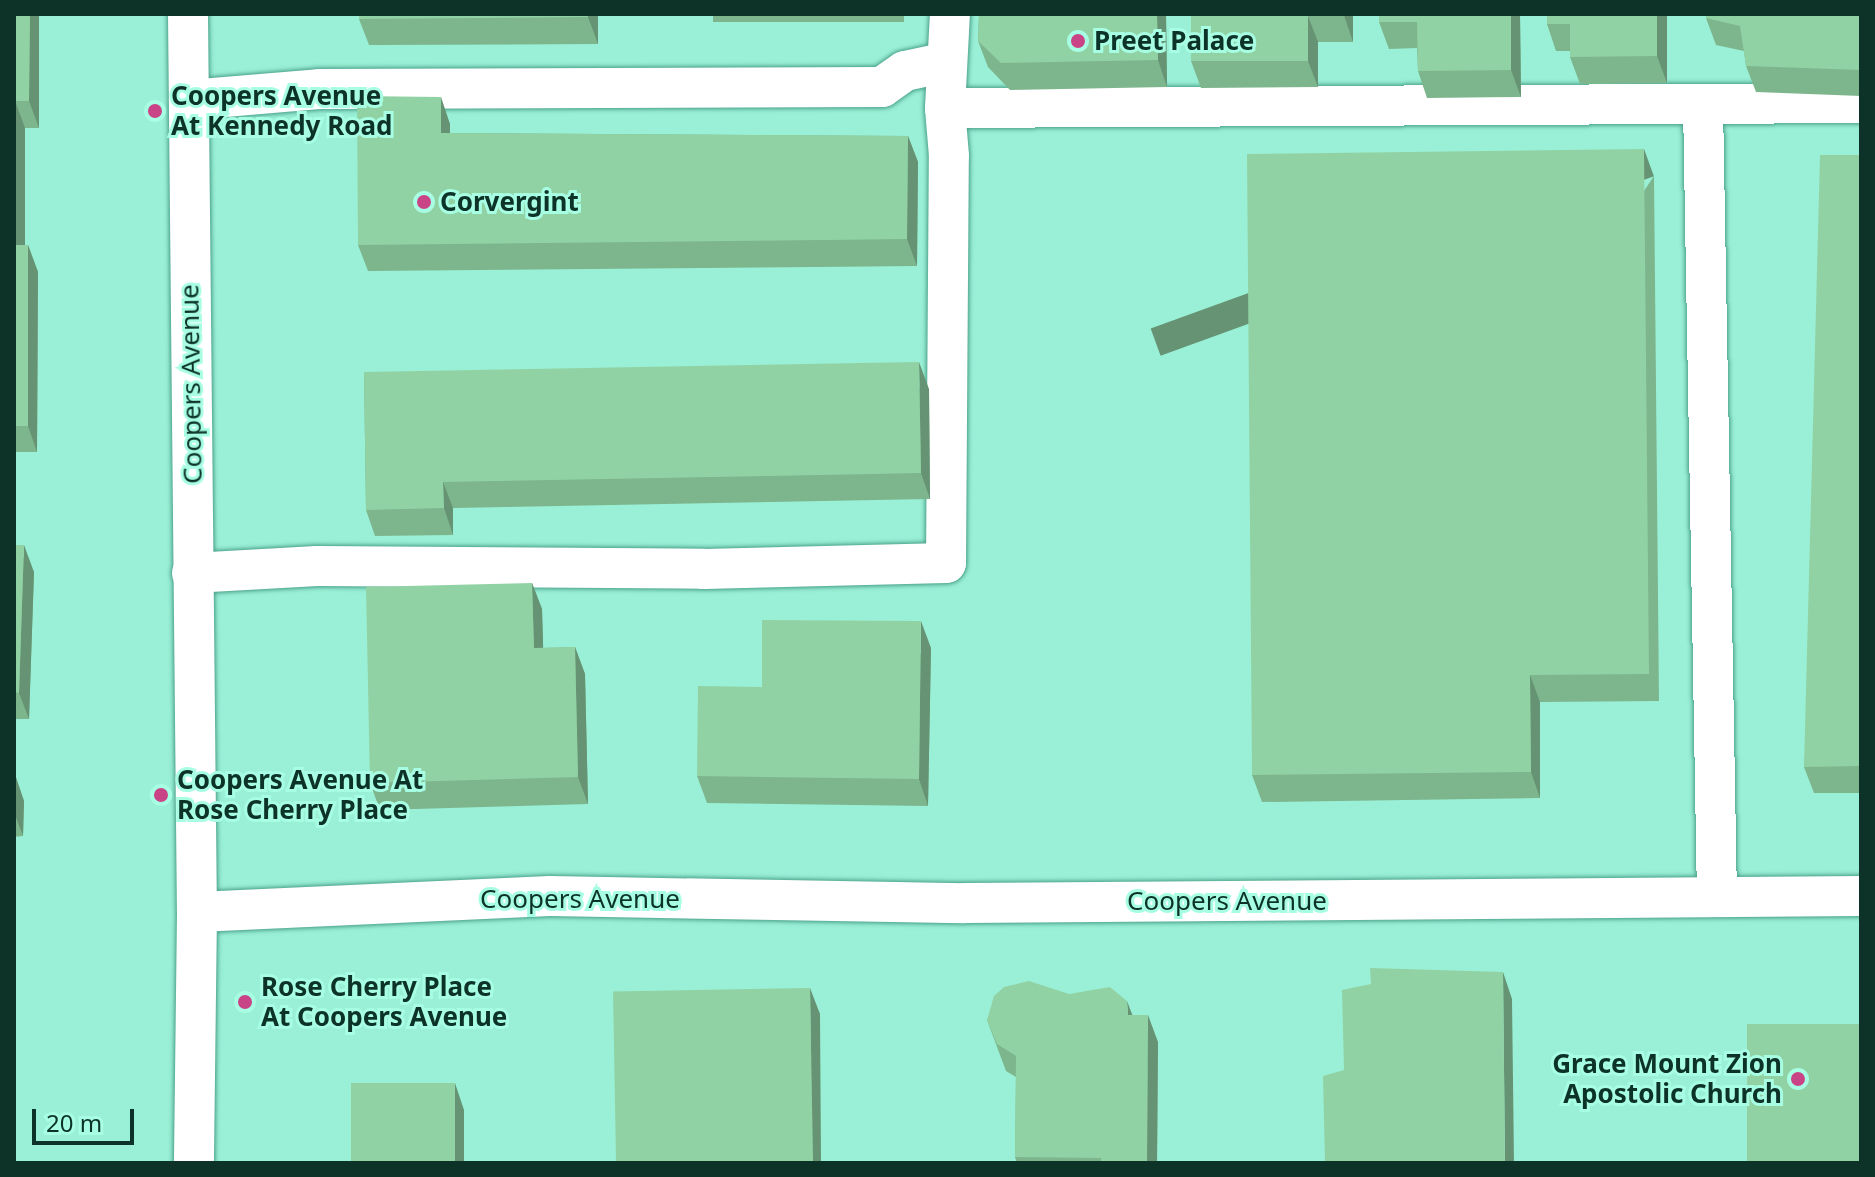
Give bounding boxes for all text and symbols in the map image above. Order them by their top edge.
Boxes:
place label: Preet Palace [1094,25,1254,57]
marker: Preet Palace [1069,32,1087,50]
place label: Coopers Avenue At Kennedy Road [171,80,392,142]
marker: Coopers Avenue At Kennedy Road [146,102,164,120]
place label: Corvergint [440,186,579,218]
marker: Corvergint [415,193,433,211]
street label: Coopers Avenue [174,284,208,484]
place label: Coopers Avenue At Rose Cherry Place [177,764,423,826]
marker: Coopers Avenue At Rose Cherry Place [152,786,170,804]
street label: Coopers Avenue [480,883,680,915]
street label: Coopers Avenue [1127,885,1327,917]
place label: Rose Cherry Place At Coopers Avenue [261,971,507,1032]
marker: Rose Cherry Place At Coopers Avenue [236,993,254,1011]
place label: Grace Mount Zion Apostolic Church [1552,1048,1782,1110]
marker: Grace Mount Zion Apostolic Church [1789,1070,1807,1088]
scale bar [36,1093,138,1143]
text: 20 m [46,1106,102,1139]

